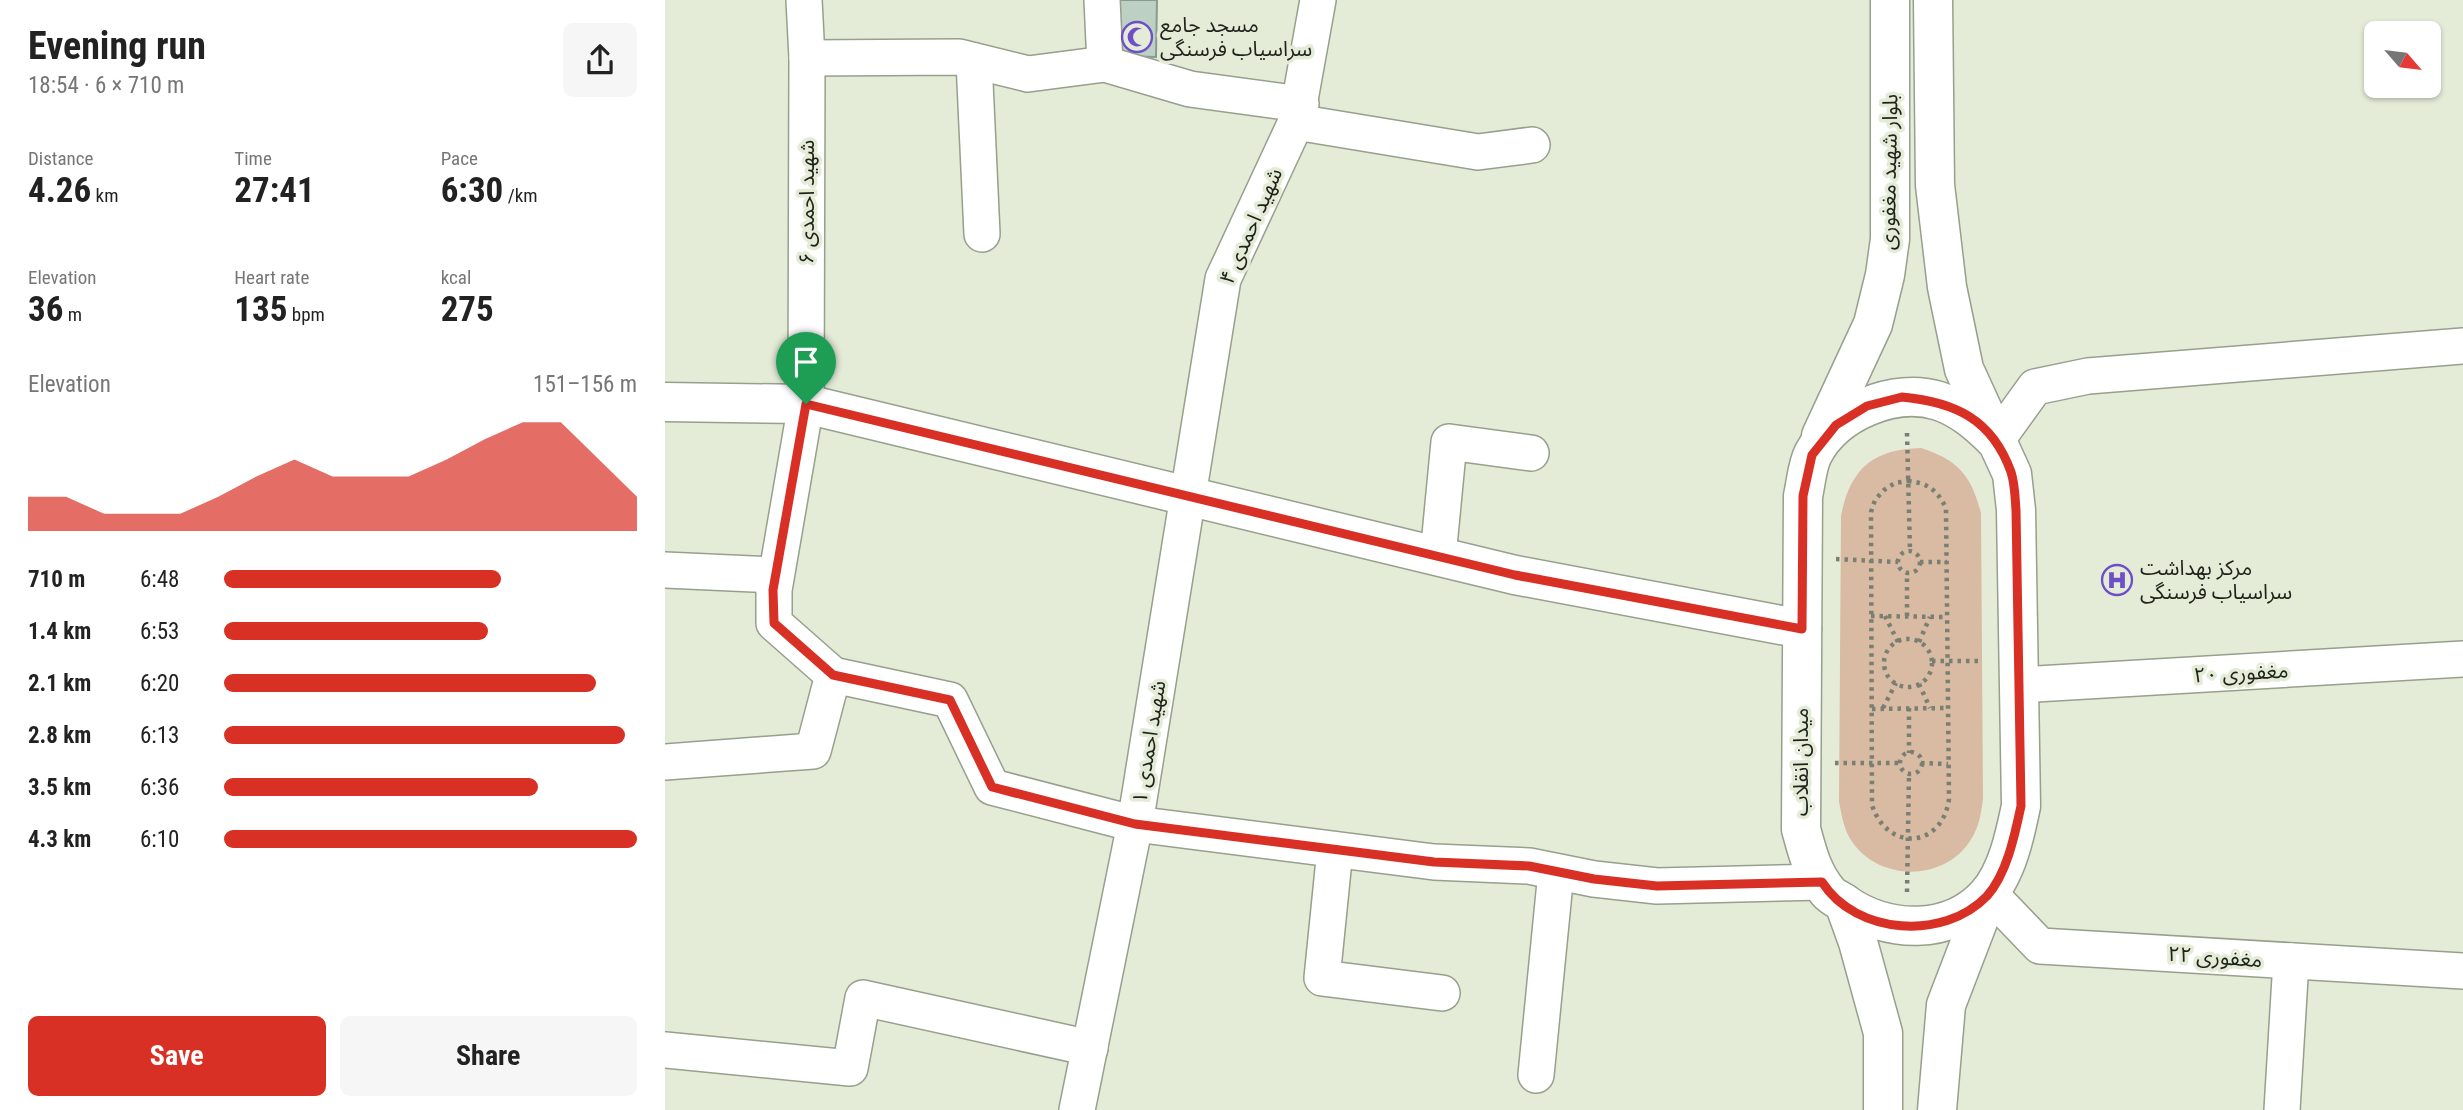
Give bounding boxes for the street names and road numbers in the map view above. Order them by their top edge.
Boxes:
street label: بلوار شهید مغفوری [1876,94,1902,250]
street label: شهید احمدی ۶ [795,140,819,264]
street label: شهید احمدی ۴ [1215,164,1287,288]
street label: مغفوری ۲۰ [2193,659,2289,687]
street label: شهید احمدی ۱ [1127,679,1171,805]
street label: میدان انقلاب [1789,708,1813,816]
street label: مغفوری ۲۲ [2167,942,2263,972]

